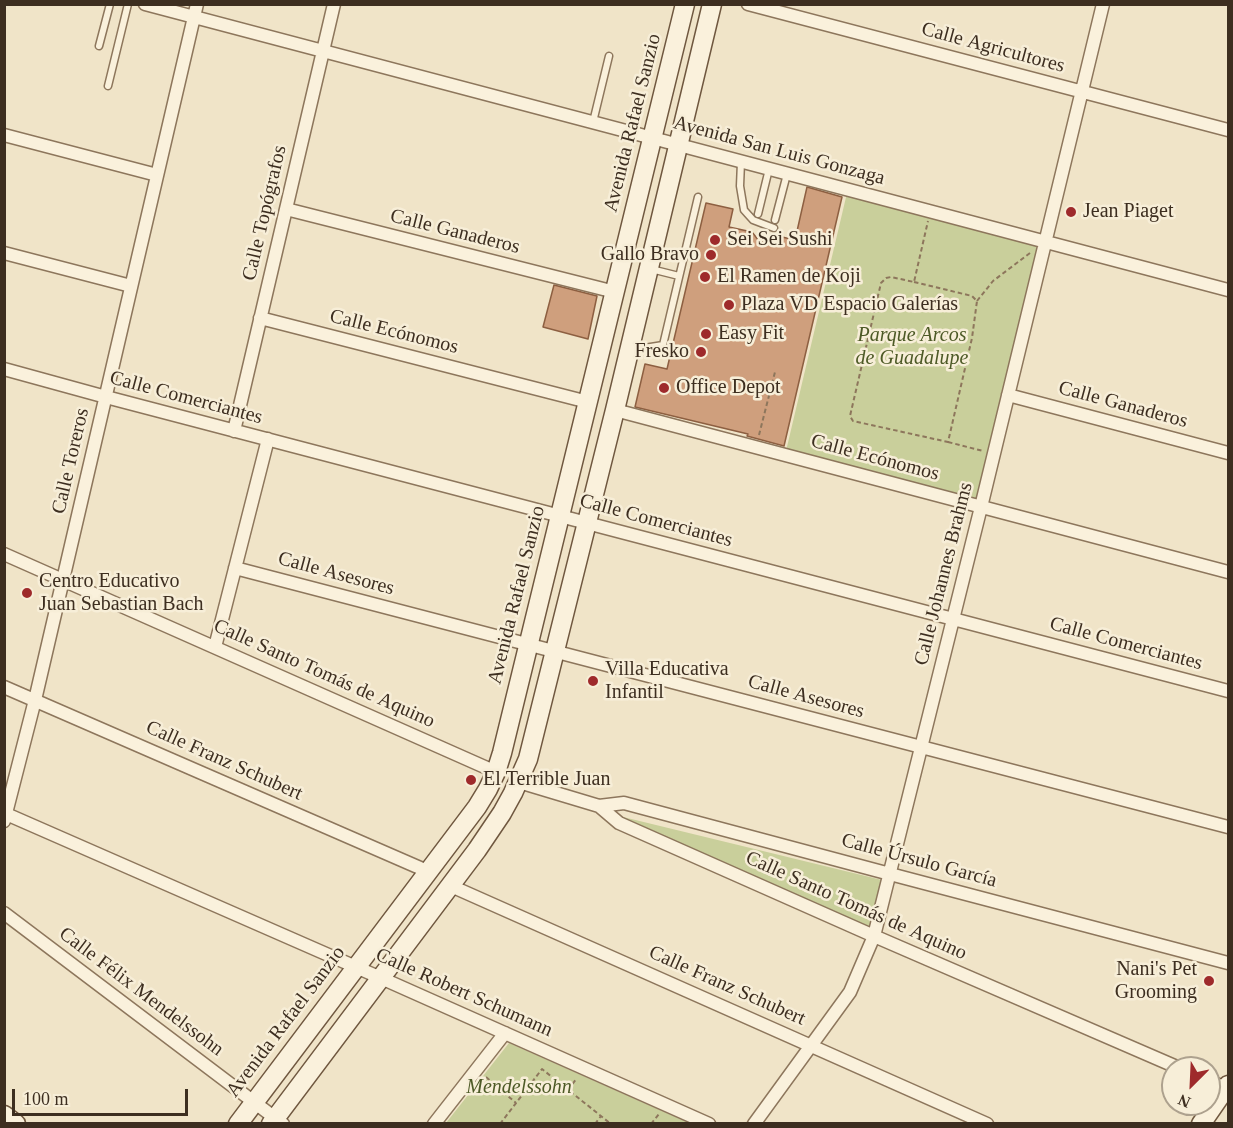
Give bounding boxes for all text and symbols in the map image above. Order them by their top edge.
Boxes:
street label: Calle Agricultores [919,17,1067,79]
street label: Avenida Rafael Sanzio [599,31,667,215]
street label: Avenida San Luis Gonzaga [671,111,887,191]
street label: Calle Topógrafos [238,143,292,283]
place label: Jean Piaget [1083,200,1174,224]
street label: Calle Ganaderos [388,204,522,260]
marker: Jean Piaget [1064,205,1078,219]
place label: Sei Sei Sushi [727,228,833,252]
marker: Sei Sei Sushi [708,233,722,247]
place label: Gallo Bravo [601,243,699,267]
marker: Gallo Bravo [704,248,718,262]
place label: El Ramen de Koji [717,265,861,289]
marker: El Ramen de Koji [698,270,712,284]
place label: Plaza VD Espacio Galerías [741,293,958,317]
marker: Plaza VD Espacio Galerías [722,298,736,312]
street label: Calle Ecónomos [327,304,461,360]
place label: Easy Fit [718,322,784,346]
park label: Parque Arcos de Guadalupe [856,324,968,371]
marker: Easy Fit [699,327,713,341]
place label: Fresko [635,340,689,364]
marker: Fresko [694,345,708,359]
street label: Calle Comerciantes [107,366,265,430]
place label: Office Depot [676,376,781,400]
street label: Calle Ganaderos [1056,376,1190,434]
marker: Office Depot [657,381,671,395]
street label: Calle Toreros [47,406,95,516]
street label: Calle Ecónomos [808,429,942,487]
street label: Calle Johannes Brahms [910,480,978,668]
street label: Calle Comerciantes [577,489,735,553]
street label: Avenida Rafael Sanzio [483,503,551,687]
street label: Calle Asesores [275,547,397,601]
place label: Centro Educativo Juan Sebastian Bach [39,570,203,617]
marker: Centro Educativo Juan Sebastian Bach [20,586,34,600]
street label: Calle Comerciantes [1047,612,1205,676]
street label: Calle Santo Tomás de Aquino [210,614,438,734]
place label: Villa Educativa Infantil [605,658,729,705]
street label: Calle Asesores [745,670,867,724]
marker: Villa Educativa Infantil [586,674,600,688]
street label: Calle Franz Schubert [142,716,306,806]
place label: El Terrible Juan [483,768,610,792]
marker: El Terrible Juan [464,773,478,787]
street label: Calle Úrsulo García [839,829,999,893]
street label: Calle Santo Tomás de Aquino [742,846,970,966]
street label: Calle Félix Mendelssohn [54,922,228,1062]
street label: Calle Franz Schubert [645,941,809,1031]
street label: Avenida Rafael Sanzio [221,942,351,1102]
street label: Calle Robert Schumann [372,943,556,1043]
place label: Nani's Pet Grooming [1115,958,1197,1005]
marker: Nani's Pet Grooming [1202,974,1216,988]
north arrow [1161,1056,1221,1116]
park label: Mendelssohn [466,1076,572,1100]
scale bar [15,1077,190,1115]
text: 100 m [23,1089,69,1109]
text: N [1176,1091,1193,1111]

